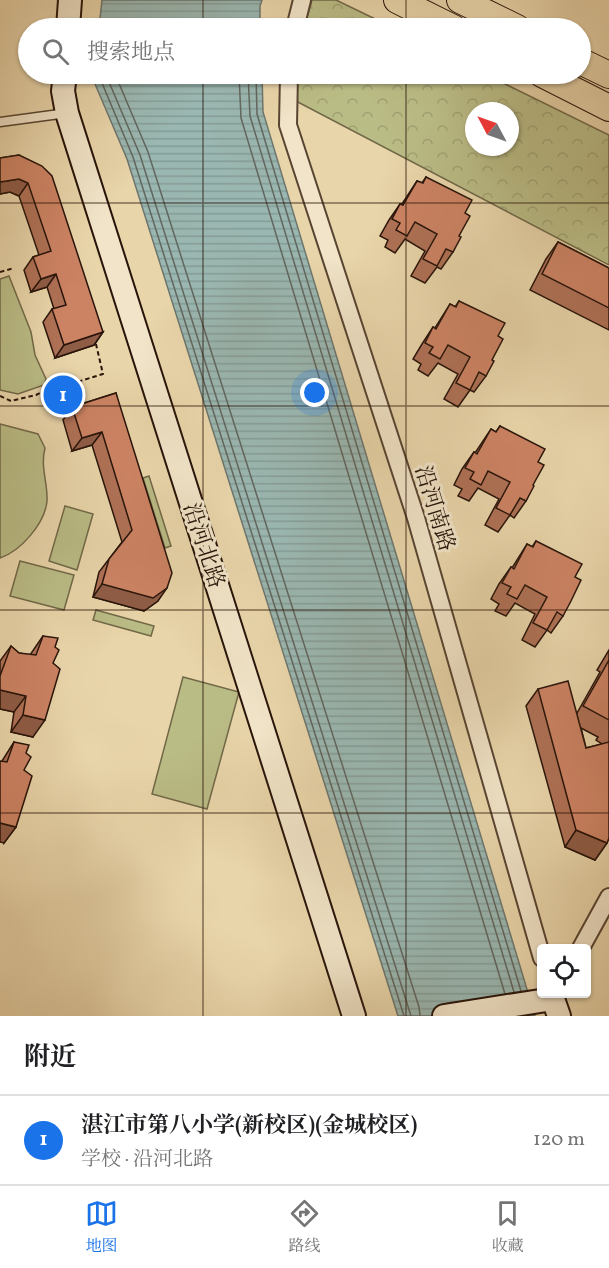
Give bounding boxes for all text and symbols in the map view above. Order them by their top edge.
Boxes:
search box [18,18,591,84]
icon: search [39,35,72,68]
text: 搜索地点 [87,38,175,69]
north arrow [465,102,519,156]
pin: 1 [44,372,82,418]
your location [300,378,329,407]
street label: 沿河南路 [406,462,461,555]
street label: 沿河北路 [174,499,231,592]
map controls [537,944,591,998]
button: locate [537,944,591,998]
text: 附近 [24,1040,76,1076]
text: 湛江市第八小学(新校区)(金城校区) [81,1111,417,1142]
text: 1 [39,1126,48,1154]
text: 120 m [533,1126,585,1154]
text: 学校 · 沿河北路 [81,1146,213,1174]
tab: 地图 [85,1197,118,1258]
tab: 路线 [288,1197,321,1258]
tab: 收藏 [491,1197,524,1258]

